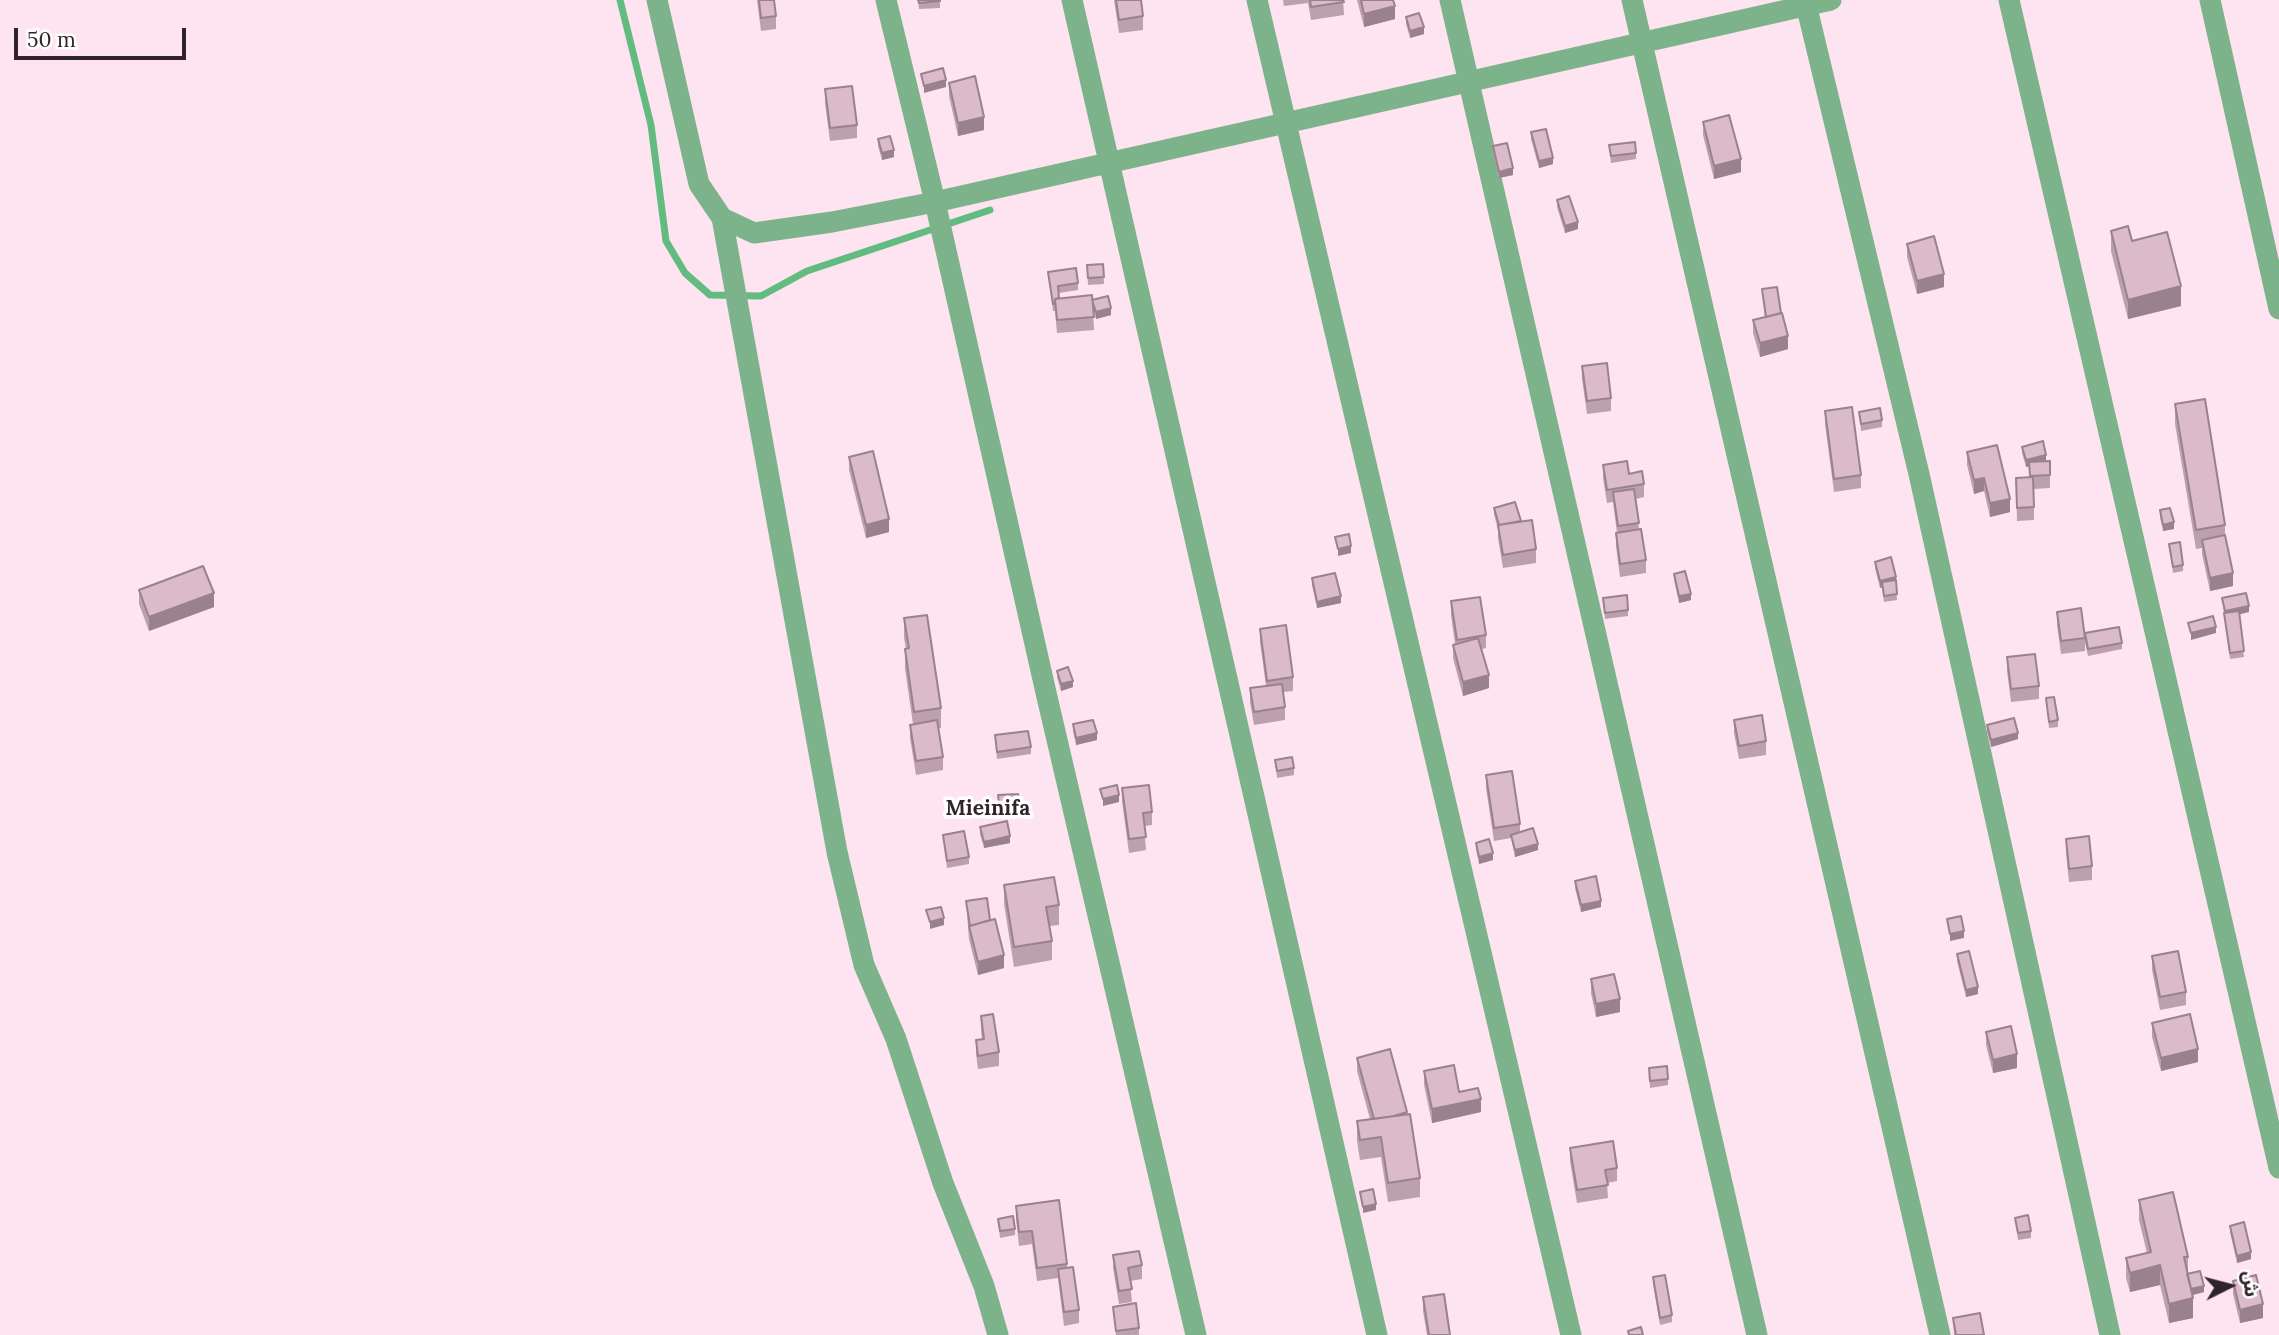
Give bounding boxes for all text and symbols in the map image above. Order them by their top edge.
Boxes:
scale bar [18,14,189,58]
text: 50 m [27,26,76,53]
district label: Mieinifa [946,796,1030,822]
north arrow [2195,1251,2265,1321]
text: ش [2238,1270,2264,1298]

